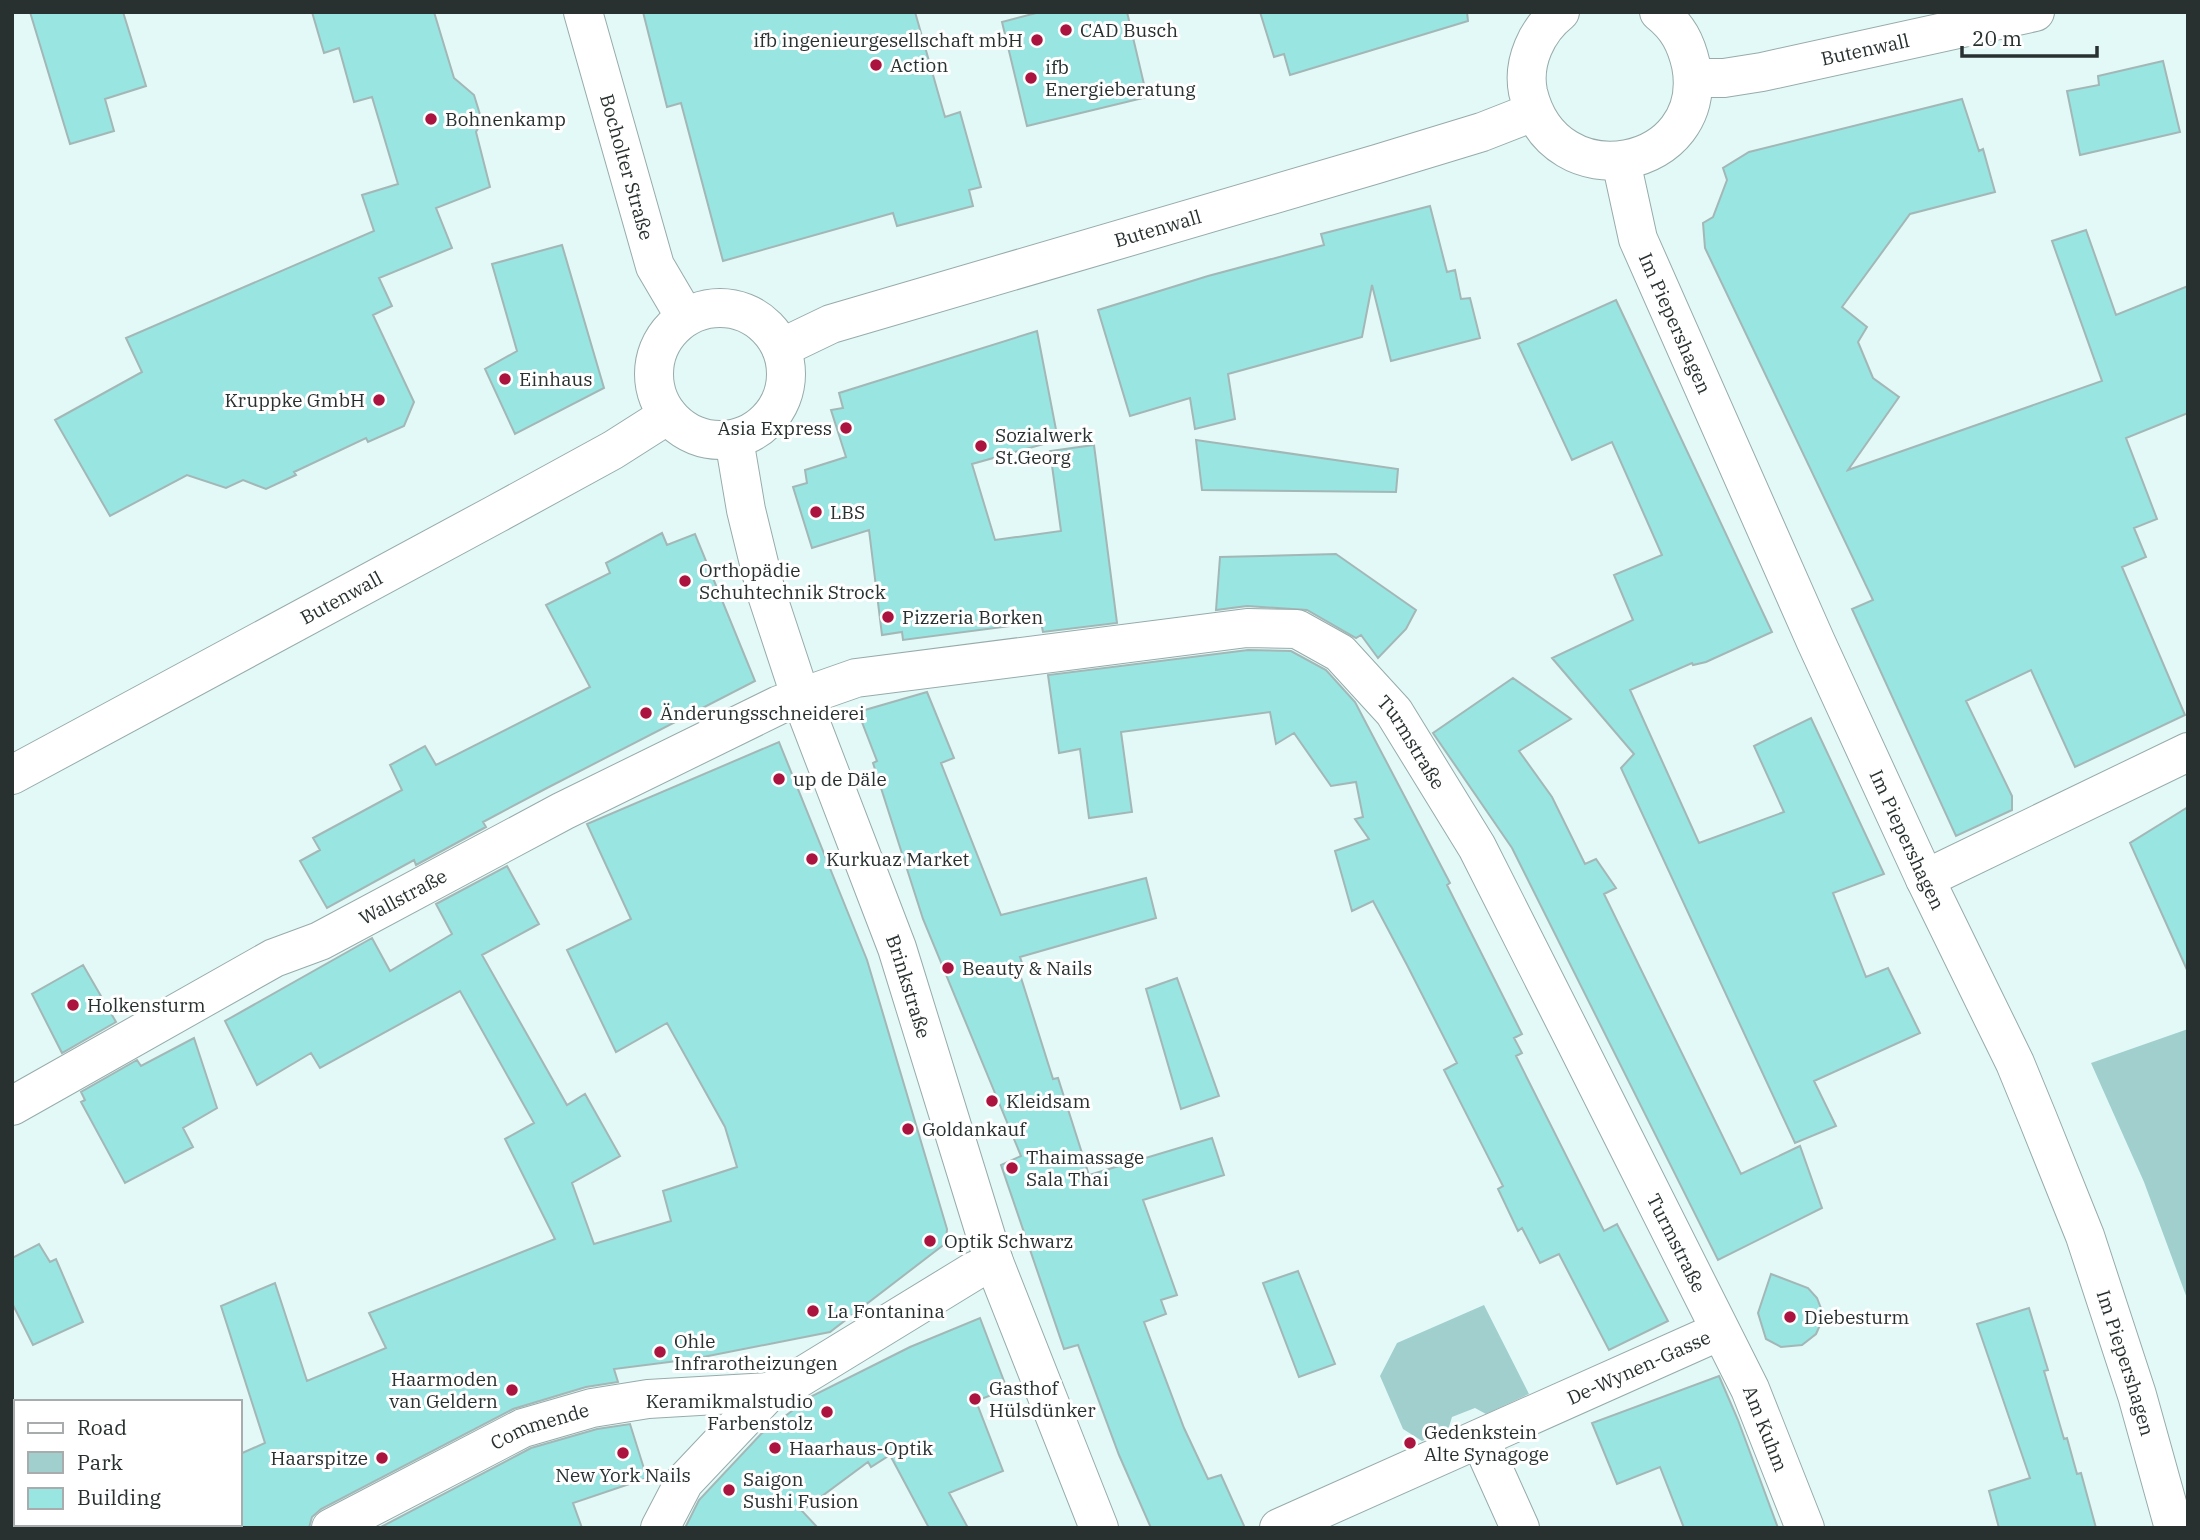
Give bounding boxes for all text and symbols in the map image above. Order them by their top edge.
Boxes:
scale bar [1962,14,2097,58]
place label: CAD Busch [1080,18,1178,42]
marker: CAD Busch [1058,22,1074,38]
text: 20 m [1972,24,2022,52]
place label: ifb ingenieurgesellschaft mbH [753,28,1023,52]
street label: Butenwall [1819,28,1912,71]
marker: ifb ingenieurgesellschaft mbH [1029,32,1045,48]
place label: Action [890,53,948,77]
place label: ifb Energieberatung [1045,55,1196,101]
marker: Action [868,57,884,73]
marker: ifb Energieberatung [1023,70,1039,86]
street label: Bocholter Straße [595,91,659,243]
place label: Bohnenkamp [445,107,566,131]
marker: Bohnenkamp [423,111,439,127]
street label: Butenwall [1111,204,1204,252]
street label: Im Piepershagen [1634,249,1717,398]
place label: Einhaus [519,367,592,391]
marker: Einhaus [497,371,513,387]
place label: Kruppke GmbH [224,388,365,412]
marker: Kruppke GmbH [371,392,387,408]
place label: Asia Express [717,416,832,440]
marker: Asia Express [838,420,854,436]
place label: Sozialwerk St.Georg [995,423,1093,469]
marker: Sozialwerk St.Georg [973,438,989,454]
place label: LBS [830,500,865,524]
marker: LBS [808,504,824,520]
place label: Orthopädie Schuhtechnik Strock [699,558,886,604]
street label: Butenwall [296,566,387,629]
marker: Orthopädie Schuhtechnik Strock [677,573,693,589]
place label: Pizzeria Borken [902,605,1043,629]
marker: Pizzeria Borken [880,609,896,625]
street label: Turmstraße [1372,690,1451,794]
place label: Änderungsschneiderei [660,701,865,725]
marker: Änderungsschneiderei [638,705,654,721]
street label: Im Piepershagen [1864,766,1950,914]
place label: up de Däle [793,767,887,791]
marker: up de Däle [771,771,787,787]
place label: Kurkuaz Market [826,847,970,871]
marker: Kurkuaz Market [804,851,820,867]
street label: Wallstraße [355,863,451,930]
street label: Brinkstraße [881,931,936,1041]
place label: Beauty & Nails [962,956,1092,980]
marker: Beauty & Nails [940,960,956,976]
place label: Holkensturm [87,993,206,1017]
marker: Holkensturm [65,997,81,1013]
place label: Kleidsam [1006,1089,1091,1113]
marker: Kleidsam [984,1093,1000,1109]
place label: Goldankauf [922,1117,1027,1141]
marker: Goldankauf [900,1121,916,1137]
place label: Thaimassage Sala Thai [1026,1145,1144,1191]
marker: Thaimassage Sala Thai [1004,1160,1020,1176]
street label: Turmstraße [1642,1190,1711,1296]
place label: Optik Schwarz [944,1229,1073,1253]
marker: Optik Schwarz [922,1233,938,1249]
street label: Im Piepershagen [2091,1287,2160,1439]
place label: La Fontanina [827,1299,945,1323]
marker: La Fontanina [805,1303,821,1319]
place label: Diebesturm [1804,1305,1909,1329]
marker: Diebesturm [1782,1309,1798,1325]
street label: De-Wynen-Gasse [1563,1325,1714,1410]
place label: Ohle Infrarotheizungen [674,1329,838,1375]
marker: Ohle Infrarotheizungen [652,1344,668,1360]
place label: Haarmoden van Geldern [389,1367,498,1413]
place label: Gasthof Hülsdünker [989,1376,1096,1422]
marker: Haarmoden van Geldern [504,1382,520,1398]
street label: Am Kuhm [1738,1382,1793,1475]
place label: Keramikmalstudio Farbenstolz [646,1389,813,1435]
marker: Gasthof Hülsdünker [967,1391,983,1407]
street label: Commende [486,1398,592,1455]
legend [14,1400,242,1526]
marker: Keramikmalstudio Farbenstolz [819,1404,835,1420]
text: Road [77,1413,127,1441]
place label: Gedenkstein Alte Synagoge [1424,1420,1549,1466]
marker: Gedenkstein Alte Synagoge [1402,1435,1418,1451]
place label: Haarhaus-Optik [789,1436,933,1460]
marker: Haarhaus-Optik [767,1440,783,1456]
marker: New York Nails [615,1445,631,1461]
place label: Haarspitze [271,1446,368,1470]
text: Park [77,1448,124,1476]
marker: Haarspitze [374,1450,390,1466]
place label: New York Nails [555,1463,691,1487]
place label: Saigon Sushi Fusion [743,1467,859,1513]
marker: Saigon Sushi Fusion [721,1482,737,1498]
text: Building [77,1483,162,1511]

